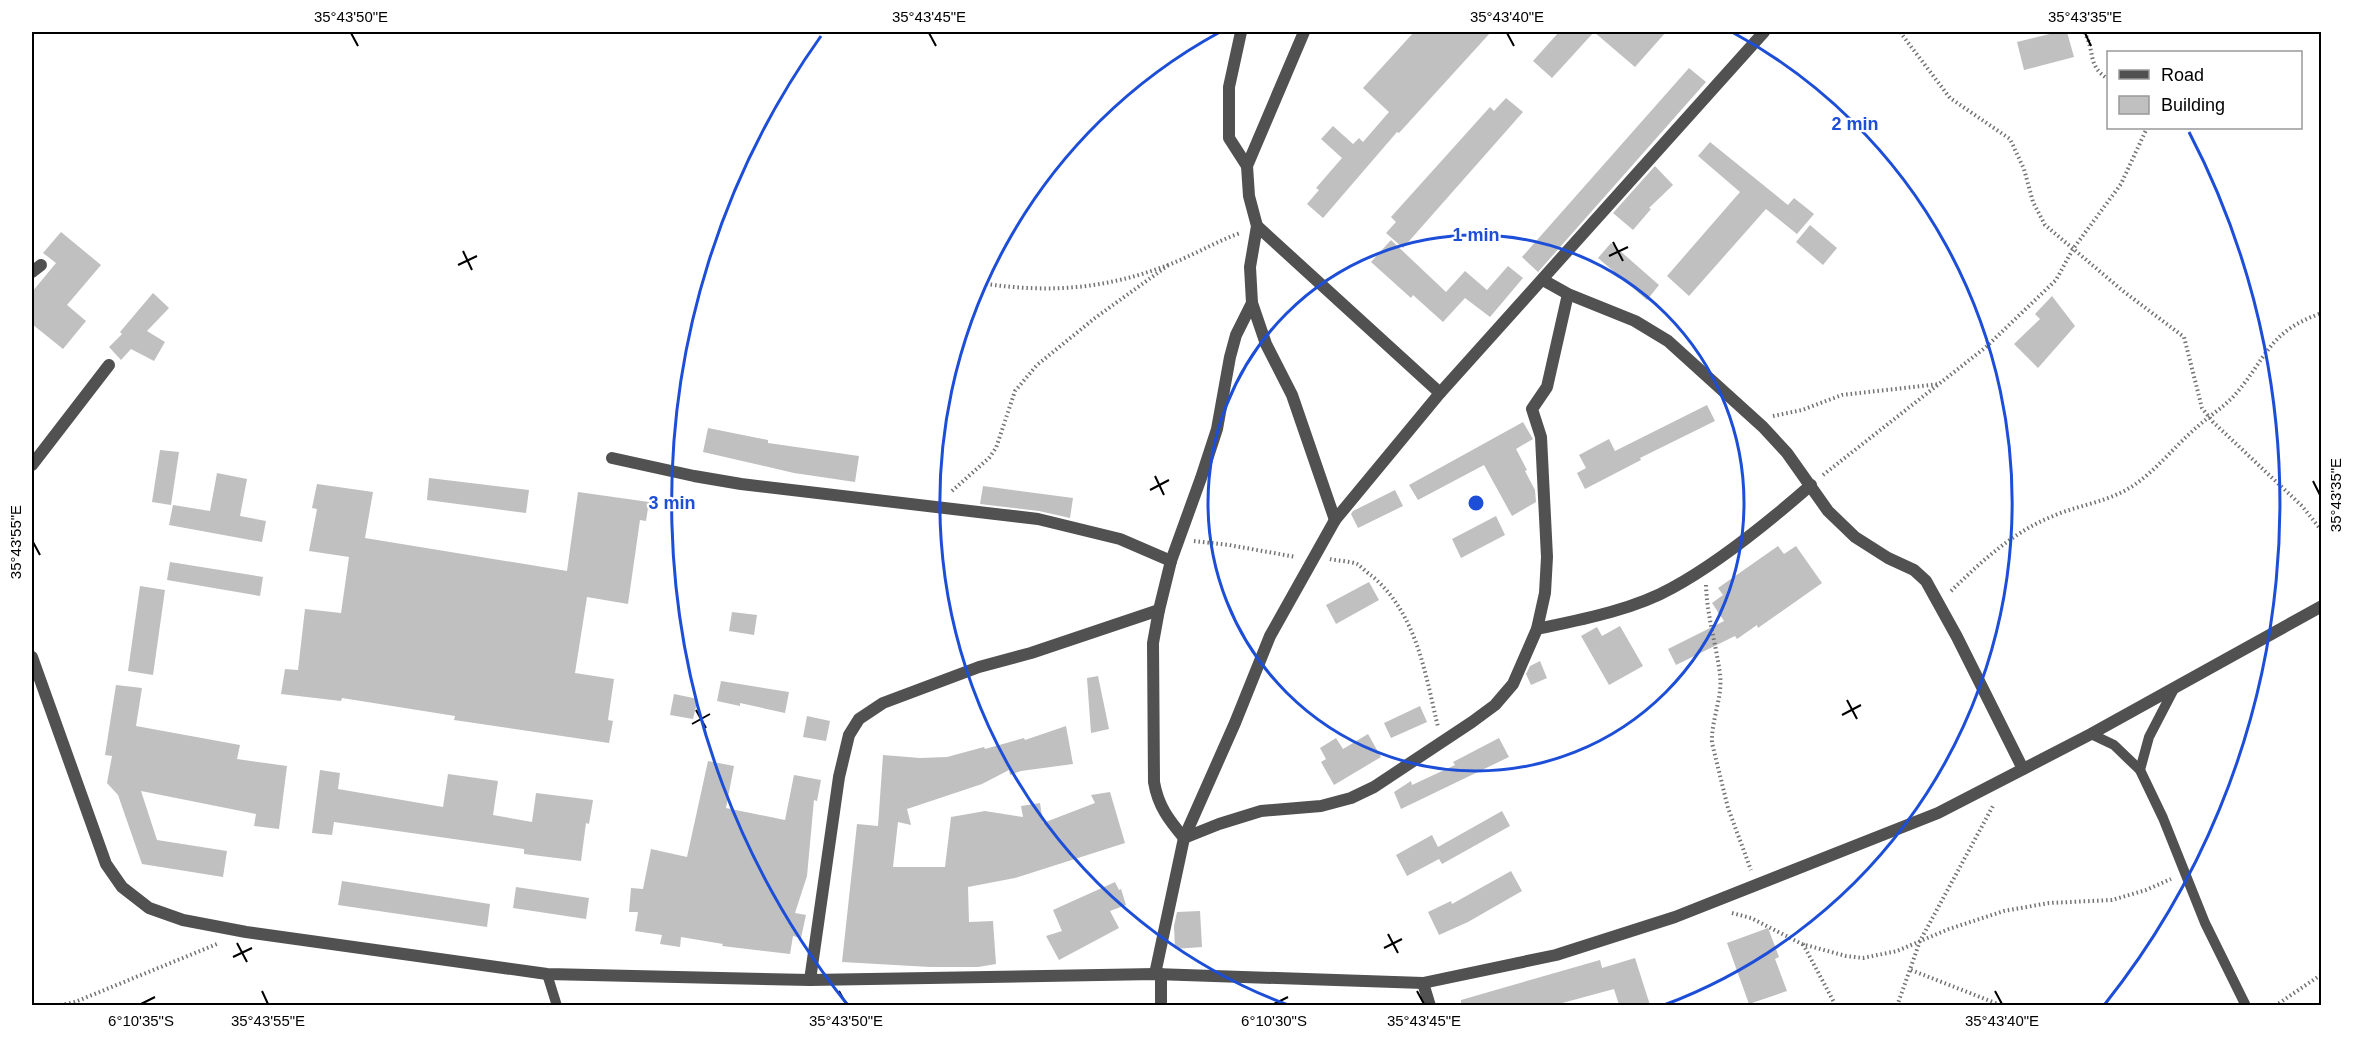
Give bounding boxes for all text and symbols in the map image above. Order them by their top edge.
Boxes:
text: 35°43'50"E [314,8,388,25]
text: 35°43'45"E [892,8,966,25]
text: 35°43'40"E [1470,8,1544,25]
text: 35°43'35"E [2048,8,2122,25]
legend [2107,51,2302,129]
text: Road [2161,65,2204,85]
text: Building [2161,95,2225,115]
text: 2 min [1831,114,1879,134]
text: 1 min [1452,225,1500,245]
text: 35°43'35"E [2327,458,2344,532]
text: 3 min [648,493,696,513]
centre of rings [1466,493,1486,513]
text: 35°43'55"E [7,505,24,579]
text: 6°10'35"S [108,1012,174,1029]
text: 35°43'55"E [231,1012,305,1029]
text: 35°43'50"E [809,1012,883,1029]
text: 6°10'30"S [1241,1012,1307,1029]
text: 35°43'45"E [1387,1012,1461,1029]
text: 35°43'40"E [1965,1012,2039,1029]

